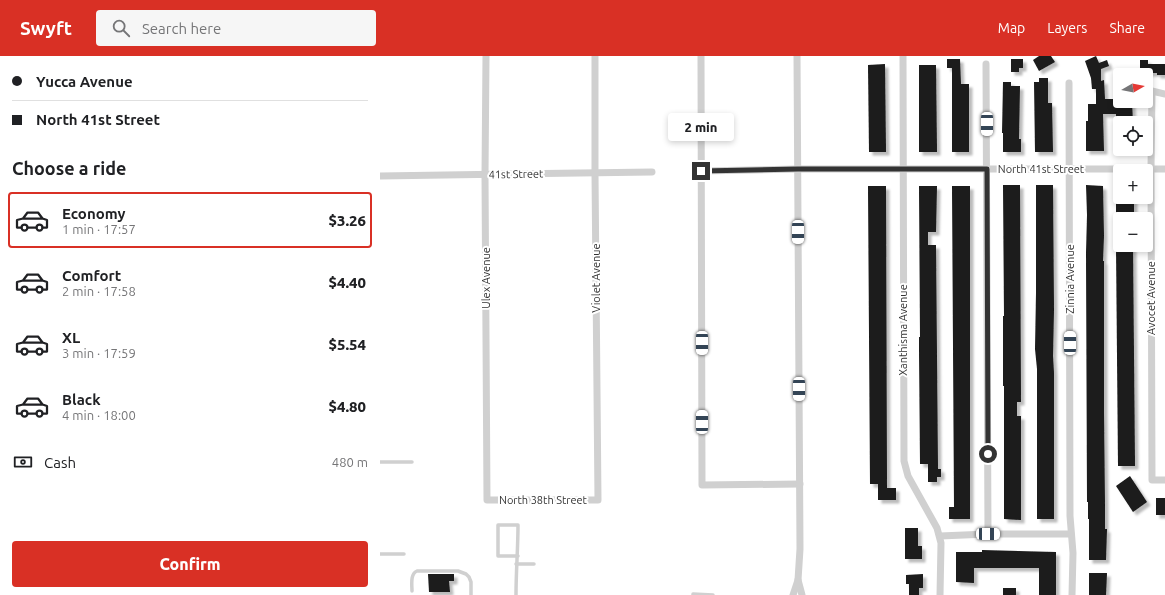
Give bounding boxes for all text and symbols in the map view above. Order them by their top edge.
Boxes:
search box [96,10,376,46]
text: Swyft [20,17,72,39]
icon: search [110,17,132,39]
text: Search here [142,20,221,37]
text: Map [998,20,1025,36]
text: Layers [1047,20,1087,36]
text: Share [1109,20,1145,36]
north arrow [1113,68,1153,108]
map controls [1113,68,1153,252]
text: Yucca Avenue [36,73,133,90]
text: North 41st Street [36,111,160,128]
car [981,112,993,136]
callout: 2 min [668,113,734,141]
button: locate [1113,116,1153,156]
text: 2 min [684,120,718,134]
text: Choose a ride [12,158,126,178]
route end [692,162,710,180]
street label: North 41st Street [998,163,1085,175]
button: + [1113,164,1153,204]
street label: 41st Street [489,168,544,180]
icon: car [14,202,50,238]
text: Economy [62,205,126,222]
text: $3.26 [328,212,366,229]
button: − [1113,212,1153,252]
car [792,220,804,244]
text: 1 min · 17:57 [62,222,136,236]
street label: Violet Avenue [590,243,602,313]
street label: Zinnia Avenue [1064,244,1076,314]
street label: Ulex Avenue [480,247,492,309]
street label: Avocet Avenue [1145,261,1157,335]
icon: car [14,264,50,300]
text: Comfort [62,267,121,284]
text: $4.40 [328,274,366,291]
text: 2 min · 17:58 [62,284,136,298]
street label: Xanthisma Avenue [897,284,909,376]
icon: car [14,326,50,362]
text: XL [62,329,80,346]
car [696,331,708,355]
car [1064,331,1076,355]
text: $5.54 [328,336,366,353]
text: 3 min · 17:59 [62,346,136,360]
car [793,377,805,401]
icon: car [14,388,50,424]
text: Black [62,391,101,408]
text: $4.80 [328,398,366,415]
text: 4 min · 18:00 [62,408,136,422]
car [696,410,708,434]
route start [979,445,997,463]
icon: cash [12,451,34,473]
text: Cash [44,454,76,471]
text: 480 m [332,455,368,469]
street label: North 38th Street [499,494,588,506]
car [976,528,1000,540]
button: Confirm [12,541,368,587]

